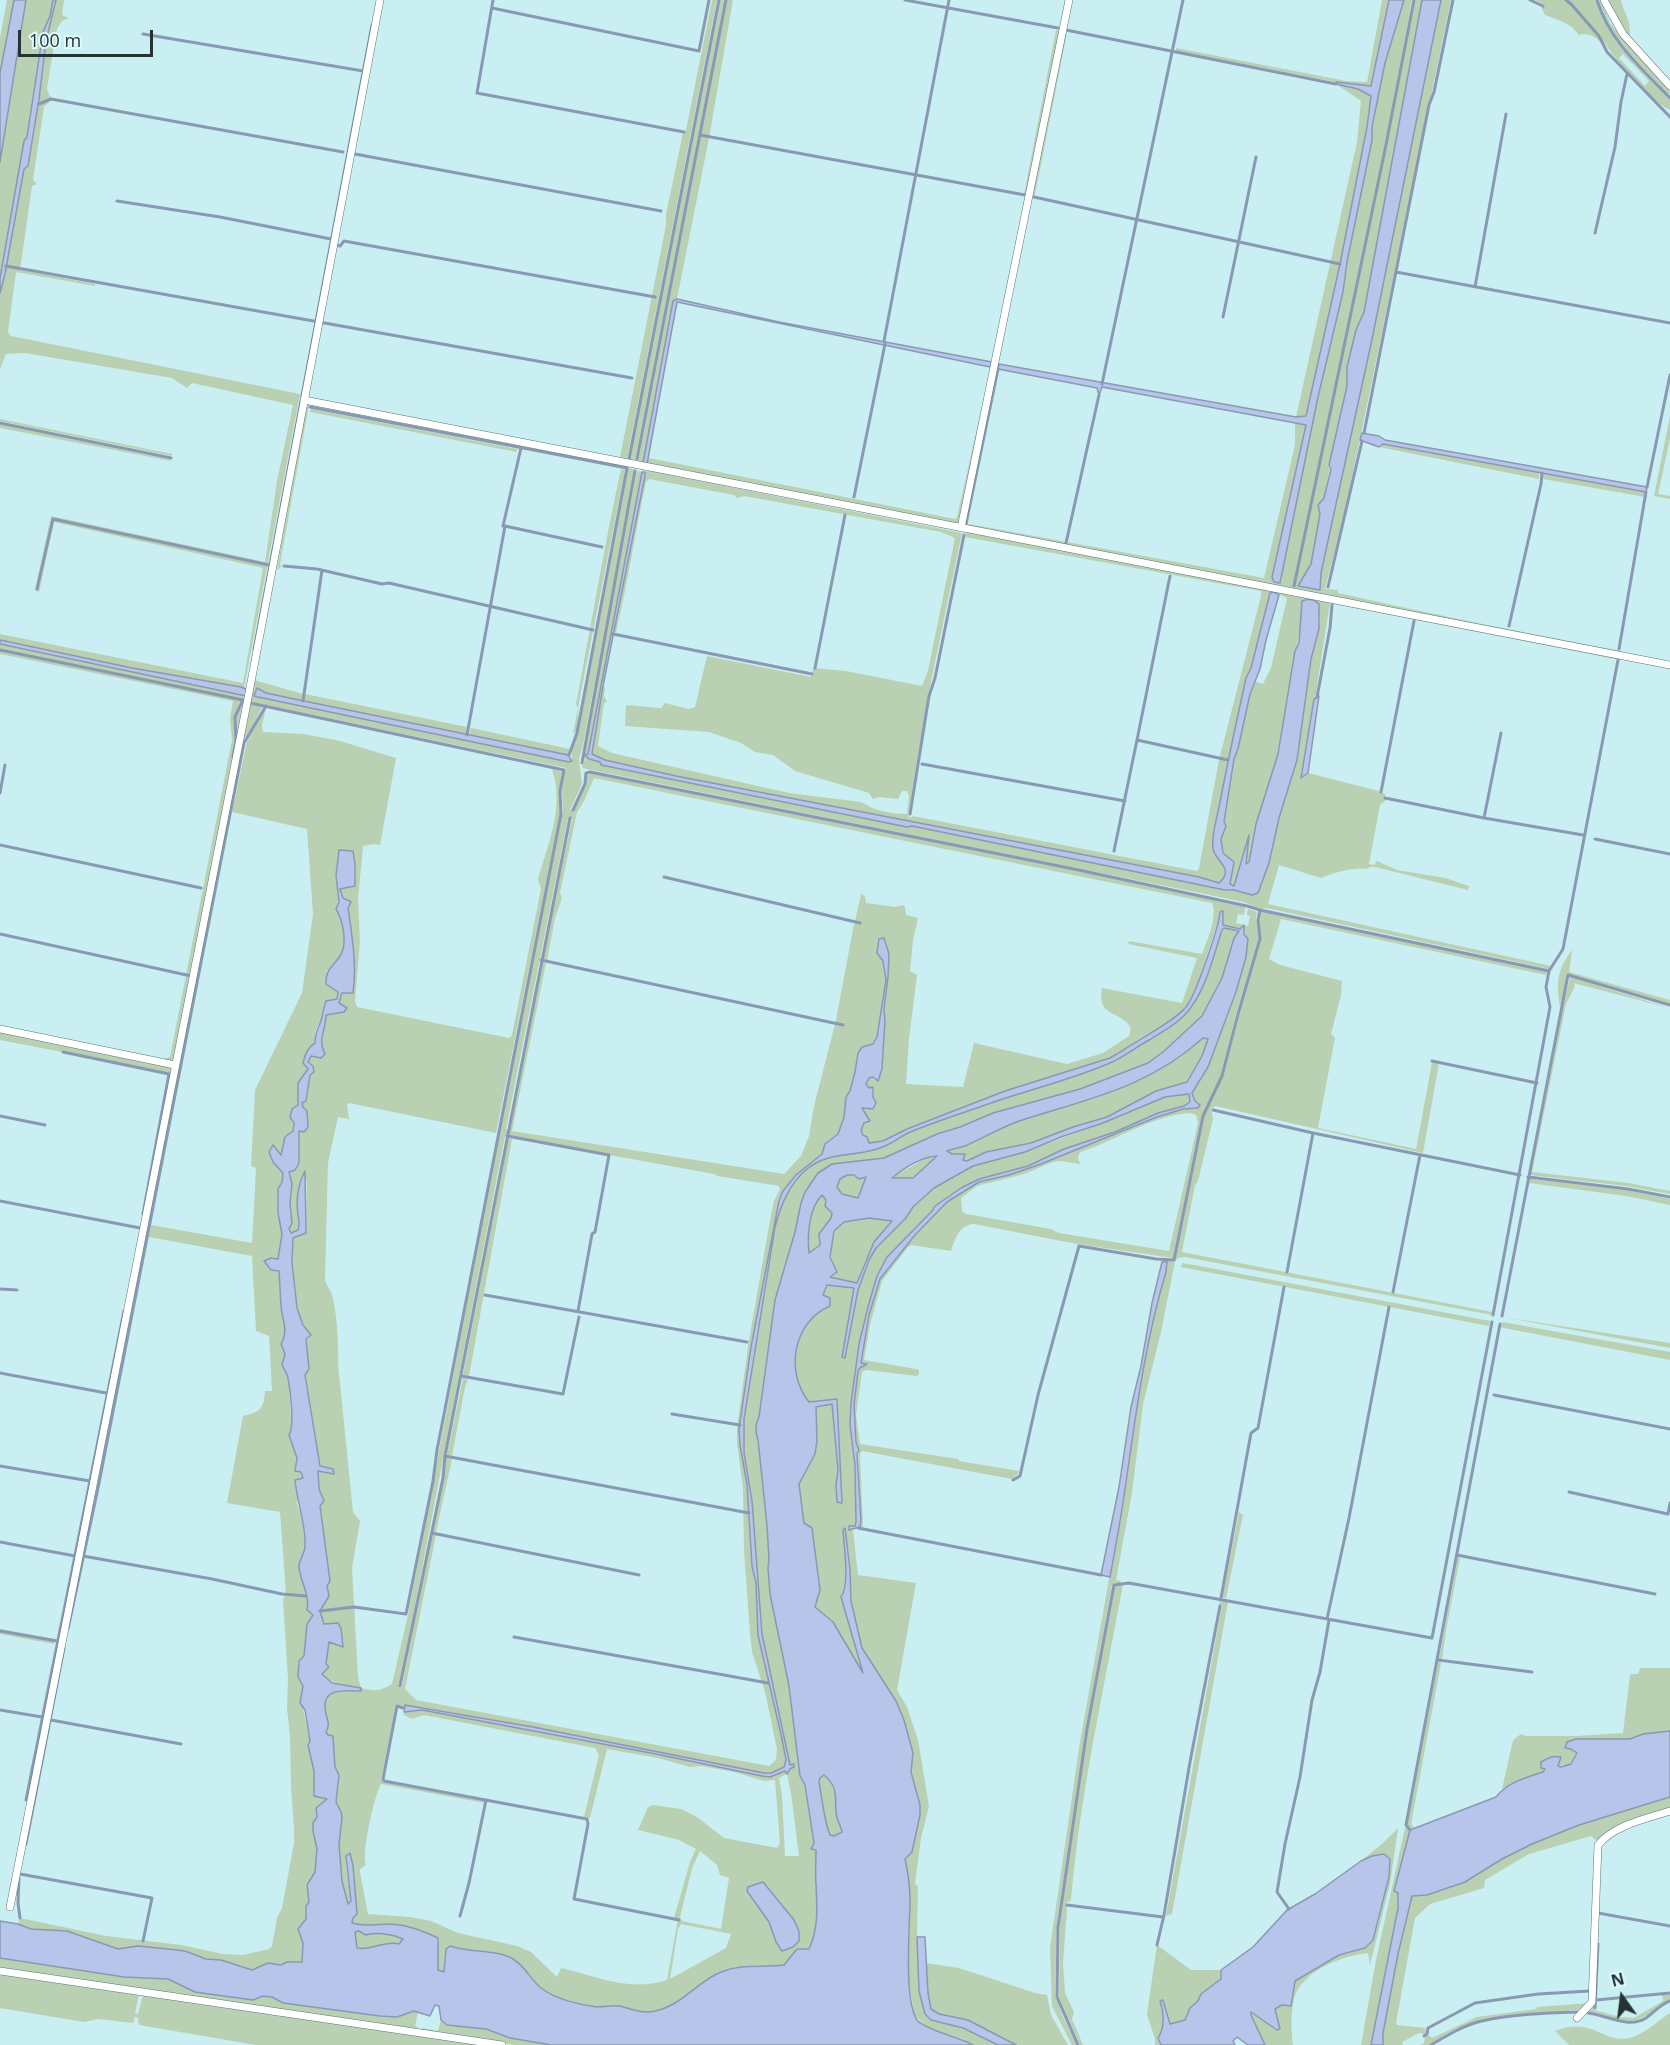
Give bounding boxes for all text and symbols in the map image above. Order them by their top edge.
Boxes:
scale bar [21,18,156,56]
text: 100 m [29,28,81,52]
north arrow [1592,1967,1652,2027]
text: N [1609,1967,1627,1992]

